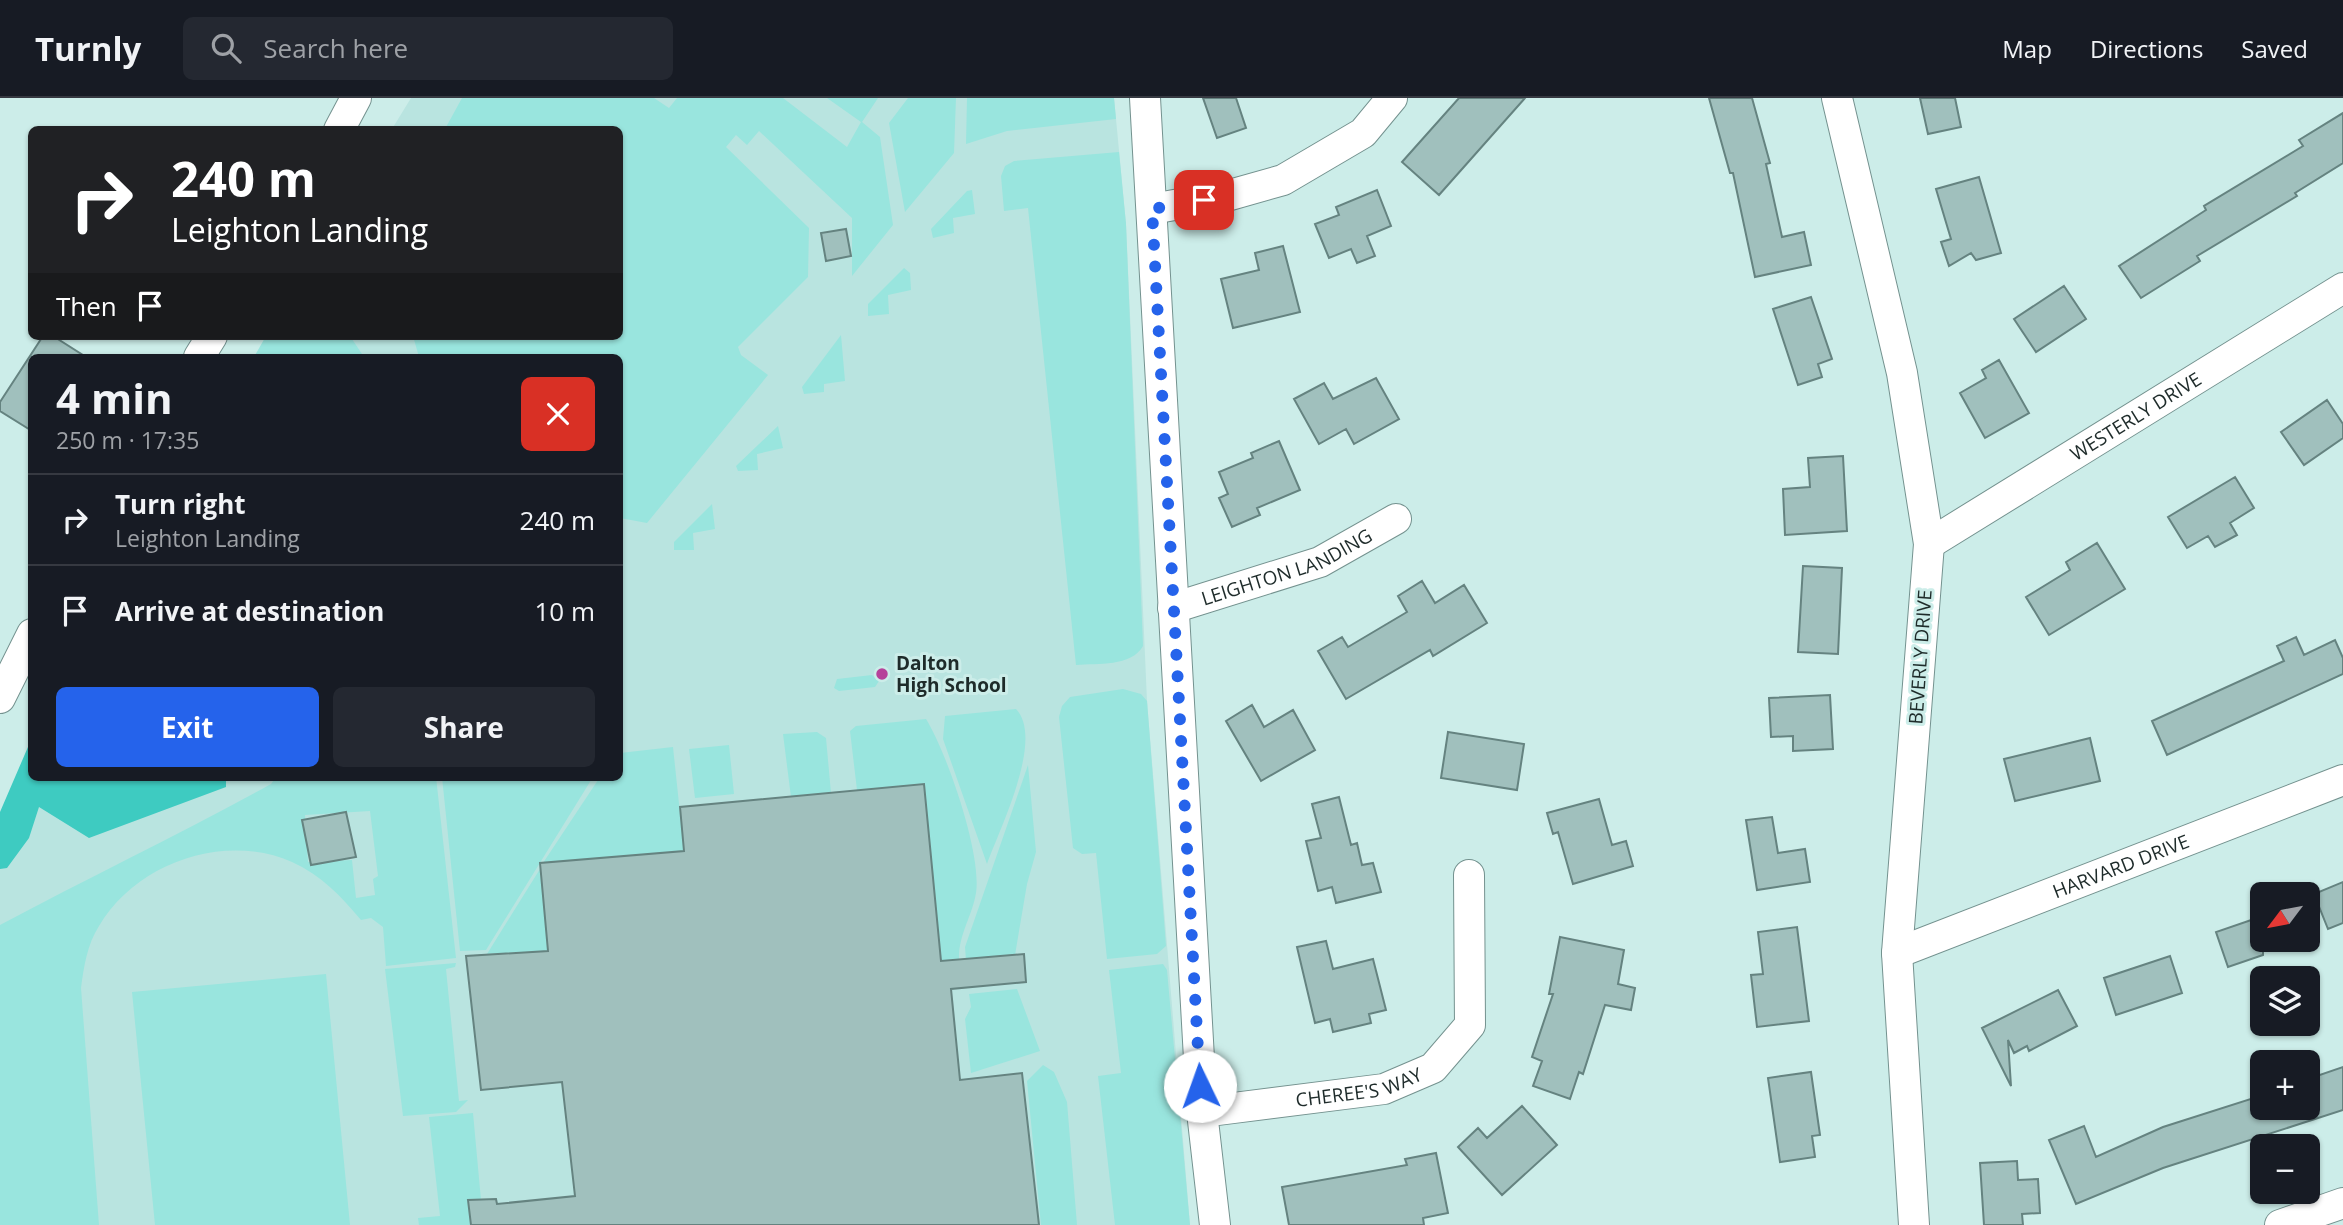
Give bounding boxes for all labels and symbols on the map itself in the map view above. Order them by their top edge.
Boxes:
pin [1174,170,1234,230]
street label: WESTERLY DRIVE [2065,366,2206,467]
street label: LEIGHTON LANDING [1198,522,1377,611]
street label: BEVERLY DRIVE [1902,589,1938,725]
place label: Dalton High School [896,650,1007,698]
marker: Dalton High School [874,666,890,682]
street label: HARVARD DRIVE [2049,828,2193,904]
north arrow [2250,882,2320,952]
position arrow [1163,1049,1237,1123]
street label: CHEREE'S WAY [1294,1061,1426,1113]

